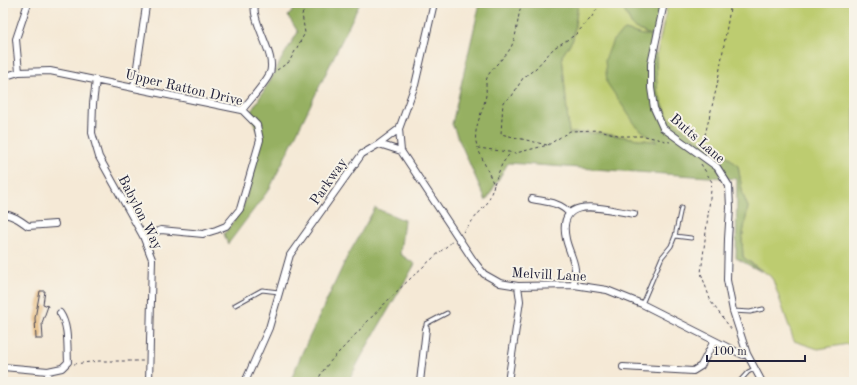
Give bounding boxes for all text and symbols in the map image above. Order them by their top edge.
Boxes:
street label: Upper Ratton Drive [124,68,244,108]
street label: Butts Lane [667,111,727,166]
street label: Parkway [308,155,350,207]
street label: Babylon Way [115,173,165,252]
street label: Melvill Lane [511,266,587,284]
scale bar [707,337,805,363]
text: 100 m [713,346,747,358]

